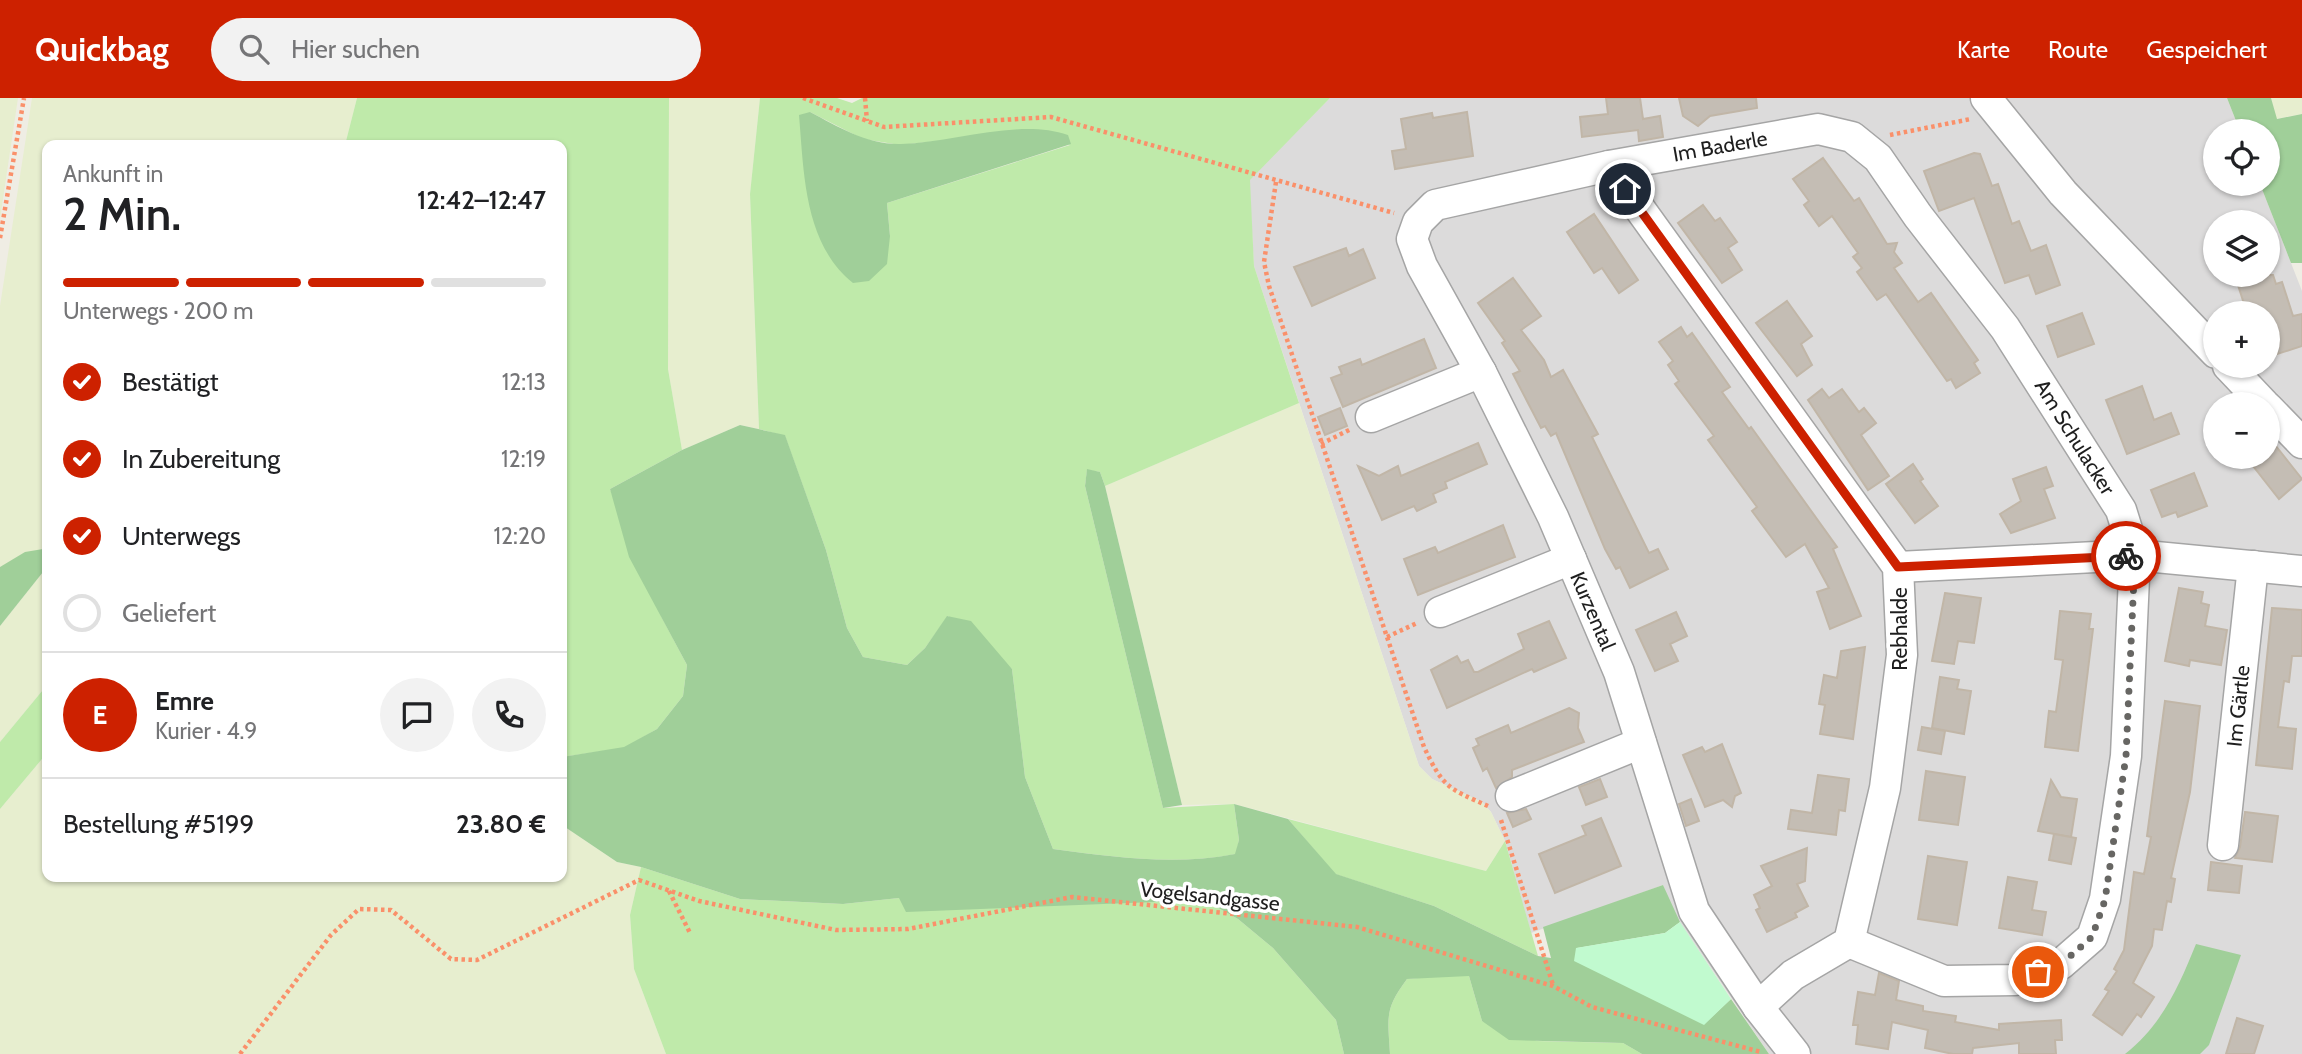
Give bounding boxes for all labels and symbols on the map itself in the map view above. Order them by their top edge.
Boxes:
street label: Im Baderle [1671,125,1769,167]
pin [1595,159,1655,219]
street label: Am Schulacker [2030,375,2121,500]
courier [2091,521,2161,591]
street label: Kurzental [1565,568,1621,654]
street label: Rebhalde [1887,587,1912,671]
street label: Im Gärtle [2221,664,2255,748]
street label: Vogelsandgasse [1139,876,1281,916]
pin [2008,942,2068,1002]

